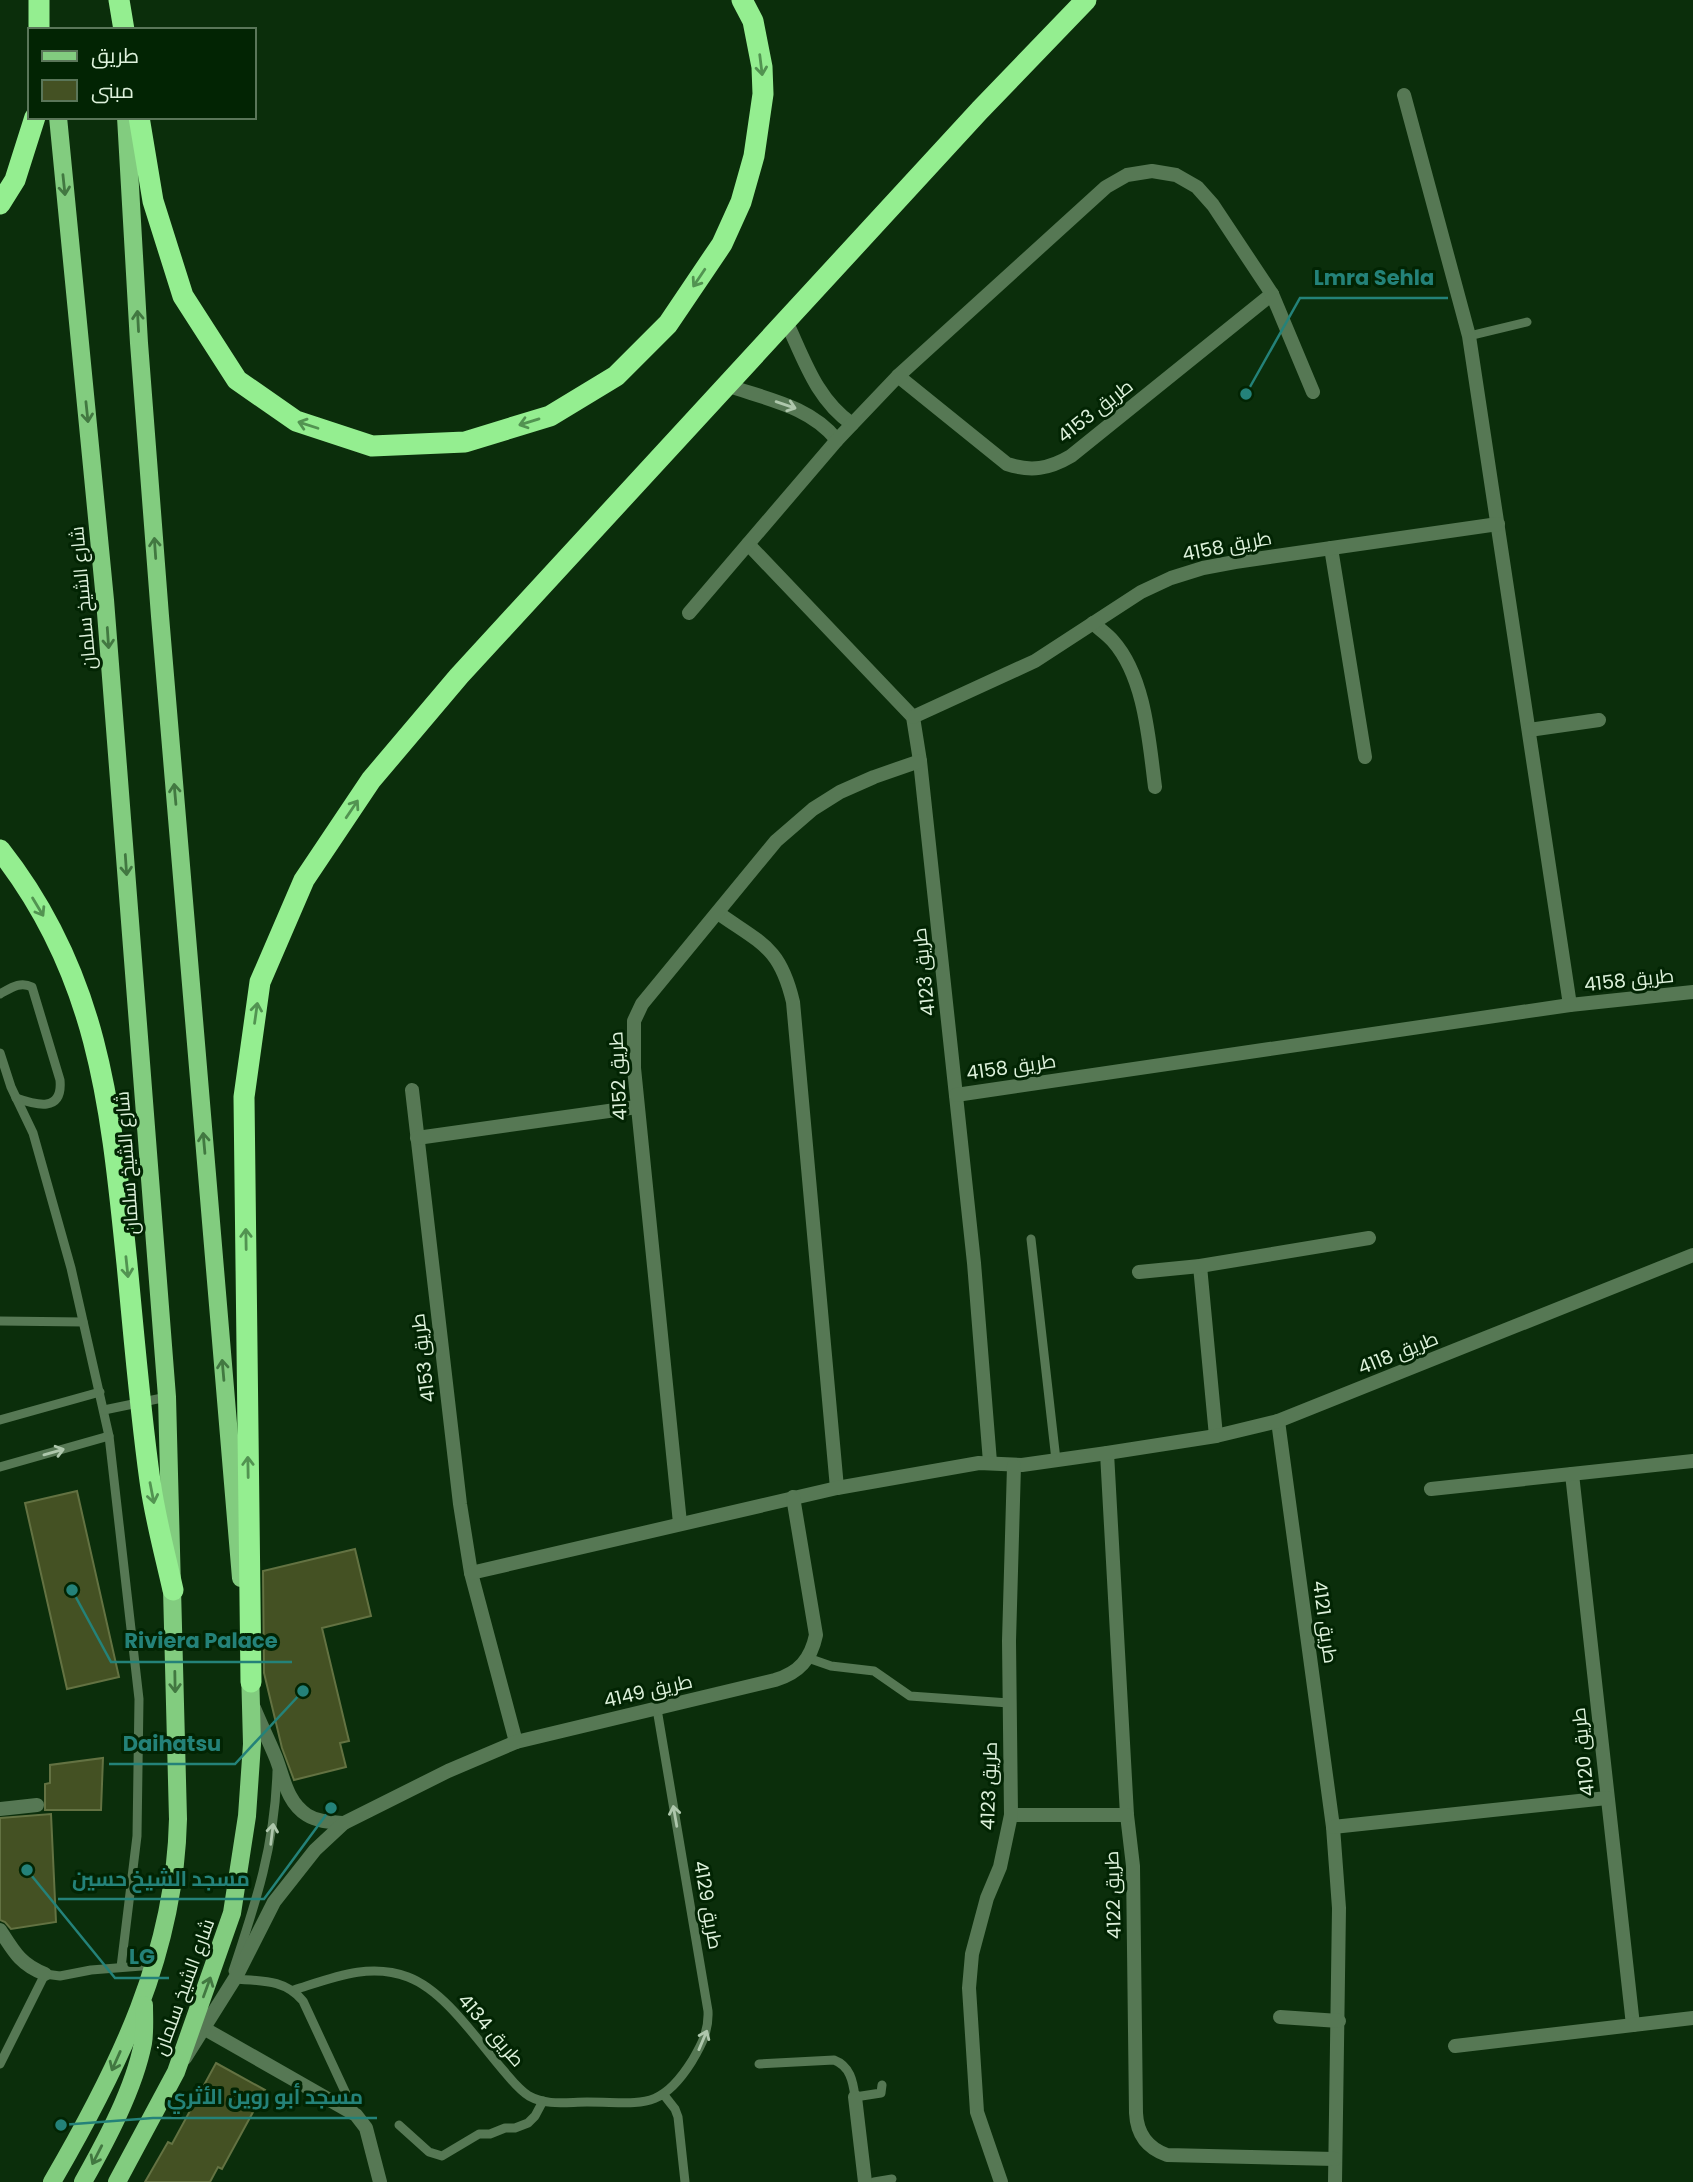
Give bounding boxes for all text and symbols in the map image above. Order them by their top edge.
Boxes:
legend [28,28,256,119]
text: طريق [91,41,139,70]
one-way arrow [754,53,767,76]
text: مبنى [91,76,134,105]
one-way arrow [58,173,71,196]
callout: Lmra Sehla [1300,256,1448,298]
text: Lmra Sehla [1314,263,1434,292]
one-way arrow [692,268,706,288]
one-way arrow [131,310,144,333]
street label: طريق 4153 [1051,373,1139,449]
one-way arrow [775,399,797,412]
one-way arrow [80,400,93,422]
one-way arrow [298,417,320,430]
one-way arrow [518,417,540,430]
street label: طريق 4158 [1180,524,1274,568]
street label: شارع الشيخ سلمان [63,525,103,671]
one-way arrow [148,537,161,560]
one-way arrow [102,626,115,649]
one-way arrow [168,784,181,806]
one-way arrow [345,800,359,819]
one-way arrow [120,853,133,876]
one-way arrow [32,896,46,916]
street label: طريق 4123 [906,927,942,1017]
street label: طريق 4158 [1583,962,1675,998]
one-way arrow [249,1002,262,1024]
street label: طريق 4152 [602,1031,634,1121]
street label: طريق 4158 [964,1047,1058,1087]
street label: شارع الشيخ سلمان [109,1090,145,1236]
one-way arrow [197,1132,210,1155]
one-way arrow [239,1228,252,1251]
one-way arrow [121,1255,134,1278]
street label: طريق 4153 [404,1312,442,1404]
street label: طريق 4118 [1354,1325,1442,1381]
one-way arrow [216,1359,229,1382]
one-way arrow [43,1444,65,1457]
one-way arrow [242,1456,255,1479]
one-way arrow [146,1481,159,1504]
street label: طريق 4121 [1306,1579,1344,1665]
callout: Riviera Palace [111,1620,292,1662]
text: Riviera Palace [124,1626,278,1655]
street label: طريق 4149 [601,1668,695,1714]
one-way arrow [169,1671,182,1694]
street label: طريق 4120 [1565,1706,1601,1798]
callout: Daihatsu [109,1722,235,1764]
text: Daihatsu [123,1729,221,1758]
street label: طريق 4123 [974,1741,1004,1831]
one-way arrow [668,1805,681,1828]
one-way arrow [265,1823,278,1846]
street label: طريق 4122 [1098,1850,1128,1940]
callout: مسجد الشيخ حسين [58,1857,264,1899]
street label: طريق 4129 [687,1859,729,1951]
text: مسجد الشيخ حسين [72,1864,250,1893]
street label: شارع الشيخ سلمان [147,1915,221,2059]
callout: LG [115,1936,169,1978]
text: LG [129,1942,155,1971]
one-way arrow [202,1977,215,1999]
street label: طريق 4134 [451,1987,531,2073]
one-way arrow [697,2030,710,2051]
one-way arrow [109,2049,122,2071]
callout: مسجد أبو روين الأثري [153,2076,377,2118]
text: مسجد أبو روين الأثري [167,2082,363,2114]
one-way arrow [90,2144,104,2165]

